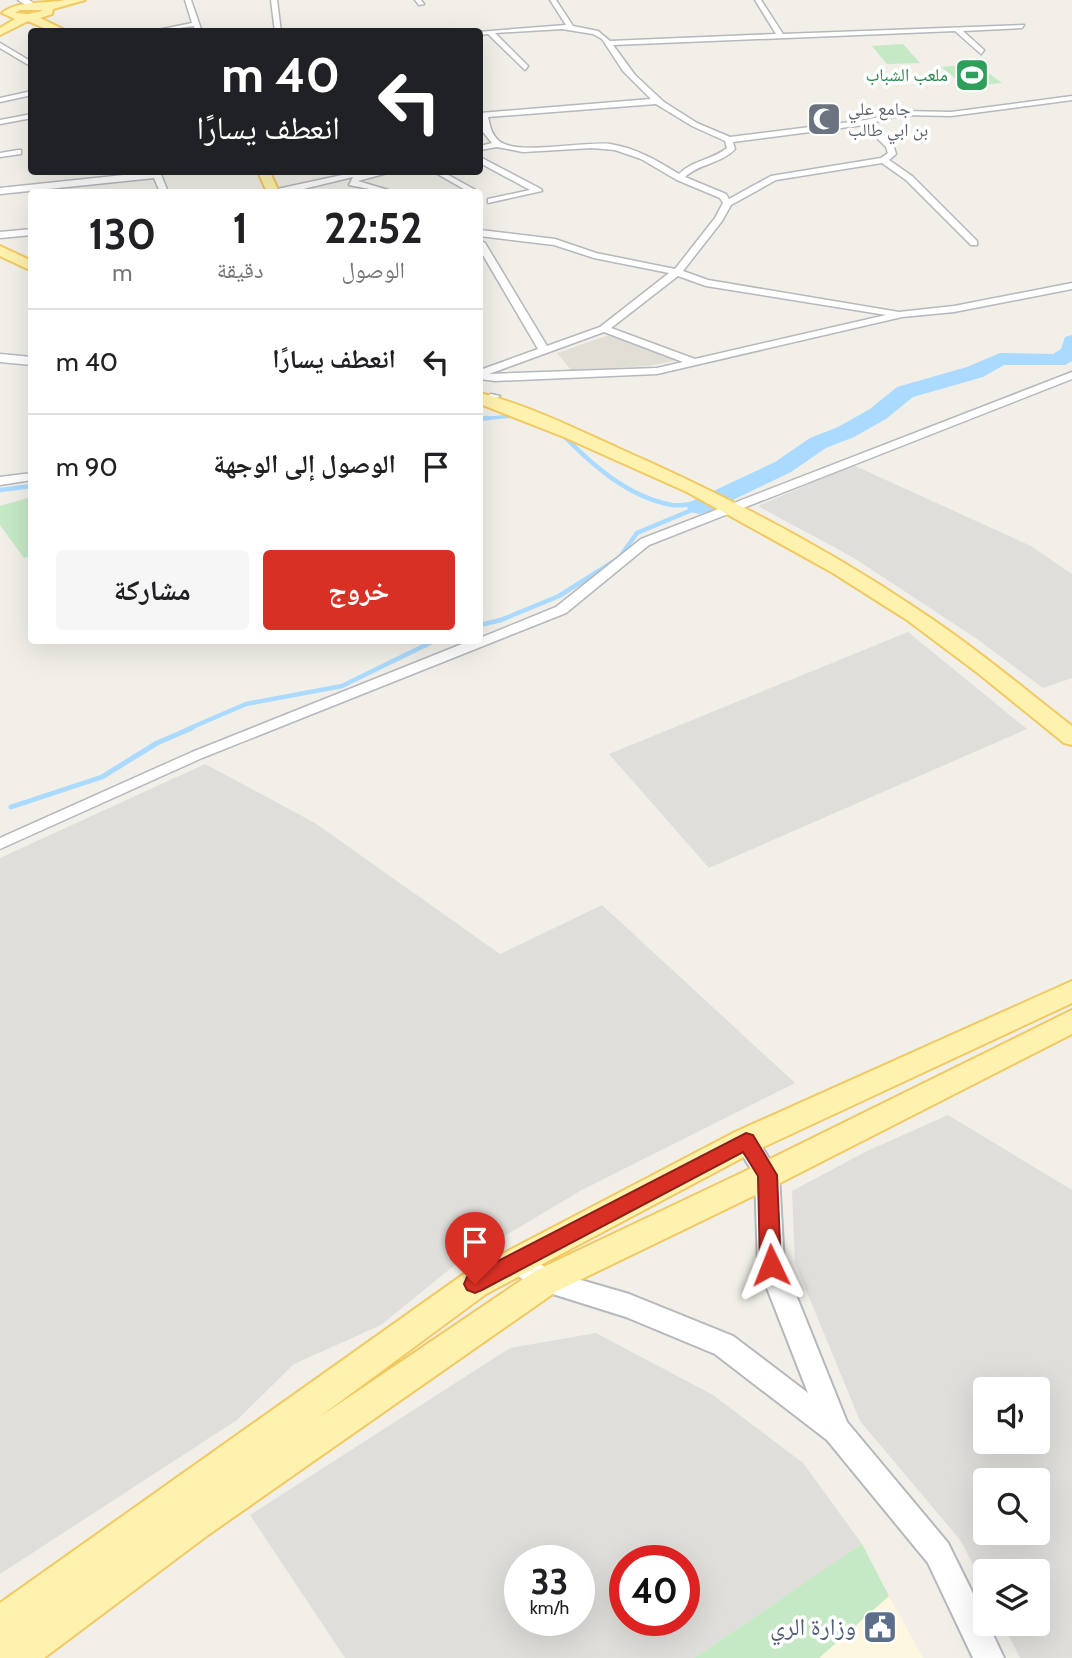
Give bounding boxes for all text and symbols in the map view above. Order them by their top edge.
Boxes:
text: 40 m [221,45,340,104]
icon: left [364,56,455,147]
sports icon: ملعب الشباب [953,56,991,94]
place label: ملعب الشباب [865,64,948,86]
place label: جامع علي بن ابي طالب [848,98,928,145]
mosque icon: جامع علي بن ابي طالب [805,100,843,138]
text: انعطف يسارًا [197,108,340,147]
text: 1 [232,202,248,254]
text: 22:52 [324,202,423,254]
text: 130 [88,208,156,260]
text: دقيقة [217,256,264,284]
text: الوصول [341,256,405,284]
text: m [112,259,132,287]
text: انعطف يسارًا [272,343,396,375]
icon: left [417,343,455,381]
text: 40 m [56,346,118,378]
text: الوصول إلى الوجهة [213,448,396,480]
icon: arrive [417,448,455,486]
text: 90 m [56,451,118,483]
button: مشاركة [56,550,249,630]
button: خروج [263,550,455,630]
pin [445,1212,505,1284]
icon: arrive [456,1223,494,1261]
position arrow [734,1228,808,1302]
map controls [973,1377,1050,1636]
button: sound [973,1377,1050,1454]
button: search [973,1468,1050,1545]
speed limit sign: 40 [609,1545,700,1636]
button: layers [973,1559,1050,1636]
text: 33 [531,1560,568,1603]
text: km/h [530,1597,569,1619]
public building icon: وزارة الري [861,1608,899,1646]
place label: وزارة الري [770,1612,856,1646]

